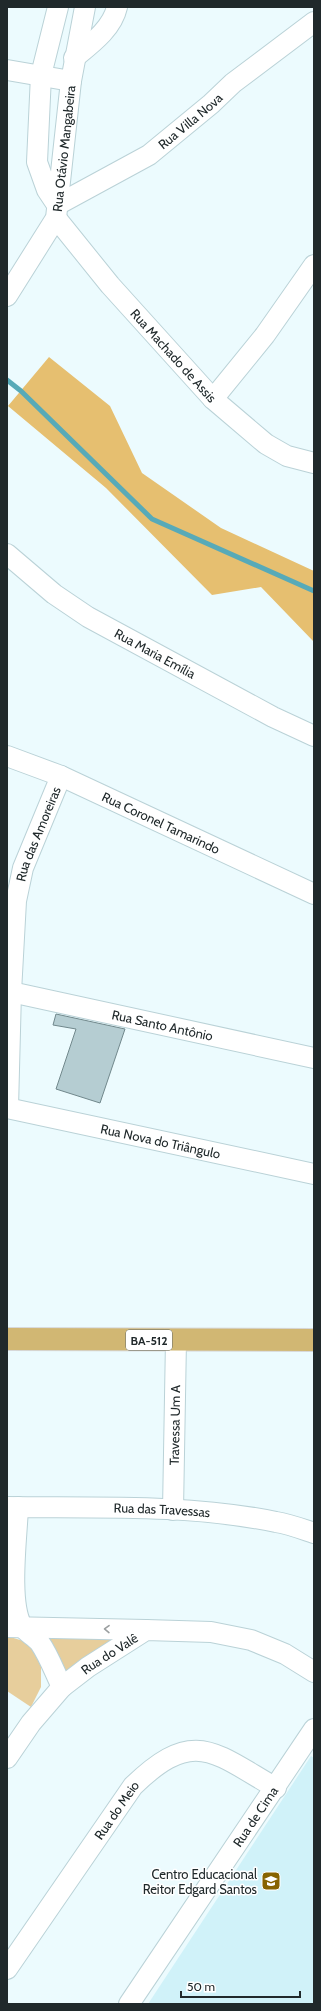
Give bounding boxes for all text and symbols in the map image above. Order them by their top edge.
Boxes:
street label: Rua Otávio Mangabeira [49,84,79,213]
street label: Rua Villa Nova [155,89,226,152]
street label: Rua Machado de Assis [127,305,220,406]
street label: Rua Maria Emília [112,625,199,682]
street label: Rua das Amoreiras [12,783,64,883]
street label: Rua Coronel Tamarindo [100,788,223,857]
street label: Rua Santo Antônio [110,1006,214,1044]
street label: Rua Nova do Triângulo [99,1120,222,1162]
road number: BA-512 [126,1330,172,1350]
street label: Travessa Um A [166,1385,183,1465]
street label: Rua das Travessas [114,1500,212,1520]
one-way arrow [104,1625,110,1633]
street label: Rua do Valê [78,1629,141,1678]
street label: Rua do Meio [91,1777,142,1843]
street label: Rua de Cima [229,1783,282,1850]
place label: Centro Educacional Reitor Edgard Santos [143,1866,258,1897]
school or university icon: Centro Educacional Reitor Edgard Santos [260,1870,282,1892]
scale bar [181,1973,300,1999]
text: 50 m [187,1979,215,1994]

